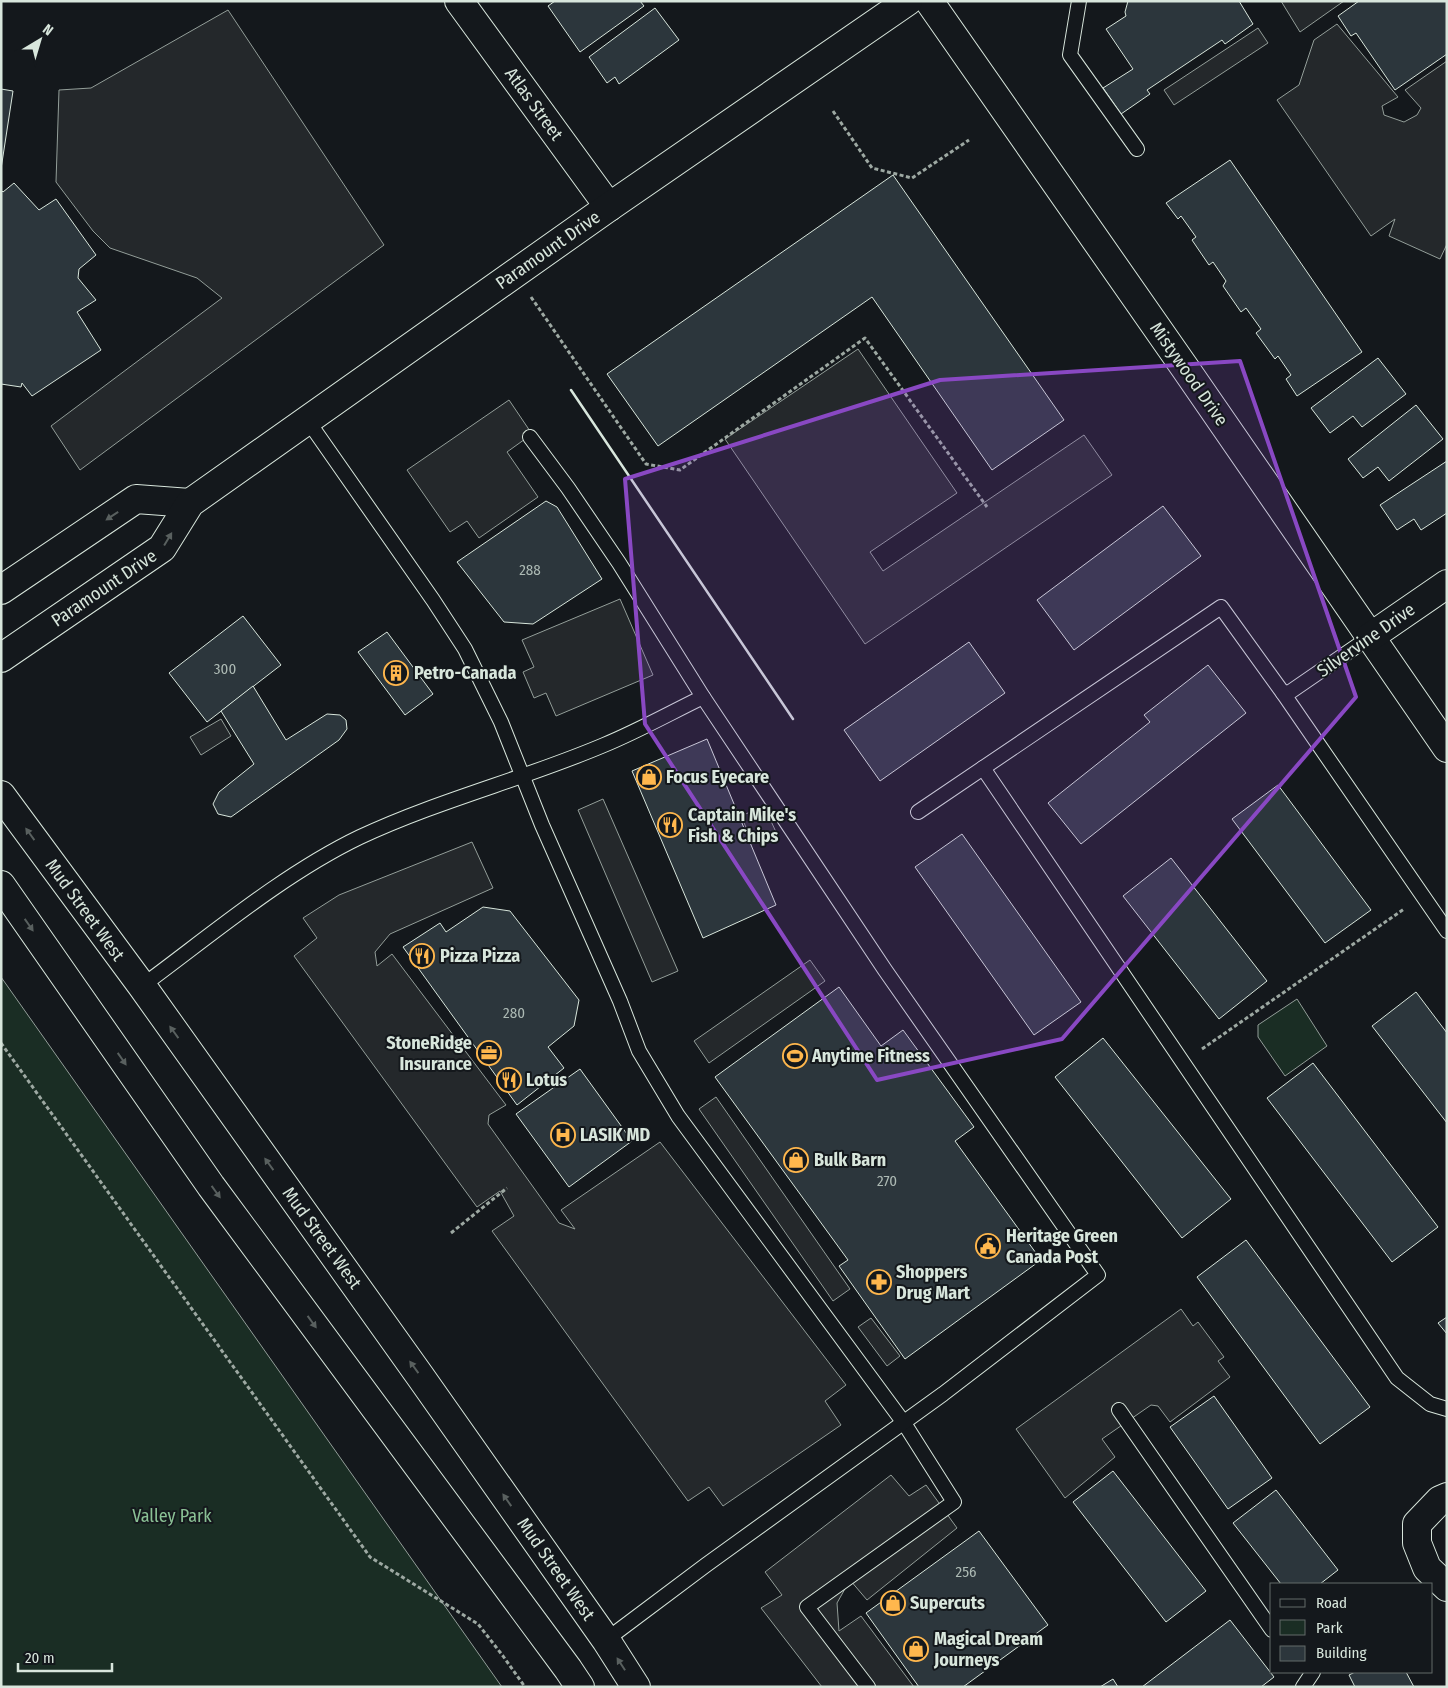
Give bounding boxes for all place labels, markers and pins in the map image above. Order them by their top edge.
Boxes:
building icon: Petro-Canada [383,660,409,686]
place label: Petro-Canada [414,662,517,684]
shop icon: Focus Eyecare [636,764,662,790]
place label: Focus Eyecare [666,766,769,788]
place label: Captain Mike's Fish & Chips [688,804,796,847]
restaurant icon: Captain Mike's Fish & Chips [657,812,683,838]
restaurant icon: Pizza Pizza [409,943,435,969]
place label: Pizza Pizza [440,945,520,967]
place label: StoneRidge Insurance [386,1032,472,1075]
office icon: StoneRidge Insurance [476,1040,502,1066]
sports icon: Anytime Fitness [782,1043,808,1069]
place label: Anytime Fitness [811,1045,930,1067]
restaurant icon: Lotus [496,1067,522,1093]
place label: Lotus [526,1069,567,1091]
hospital icon: LASIK MD [550,1122,576,1148]
place label: LASIK MD [580,1124,650,1146]
shop icon: Bulk Barn [783,1147,809,1173]
place label: Bulk Barn [814,1149,886,1171]
place label: Heritage Green Canada Post [1006,1225,1118,1268]
public building icon: Heritage Green Canada Post [975,1233,1001,1259]
place label: Shoppers Drug Mart [896,1261,971,1304]
pharmacy icon: Shoppers Drug Mart [866,1269,892,1295]
shop icon: Supercuts [880,1590,906,1616]
place label: Supercuts [910,1592,985,1614]
place label: Magical Dream Journeys [933,1628,1043,1671]
shop icon: Magical Dream Journeys [903,1636,929,1662]

